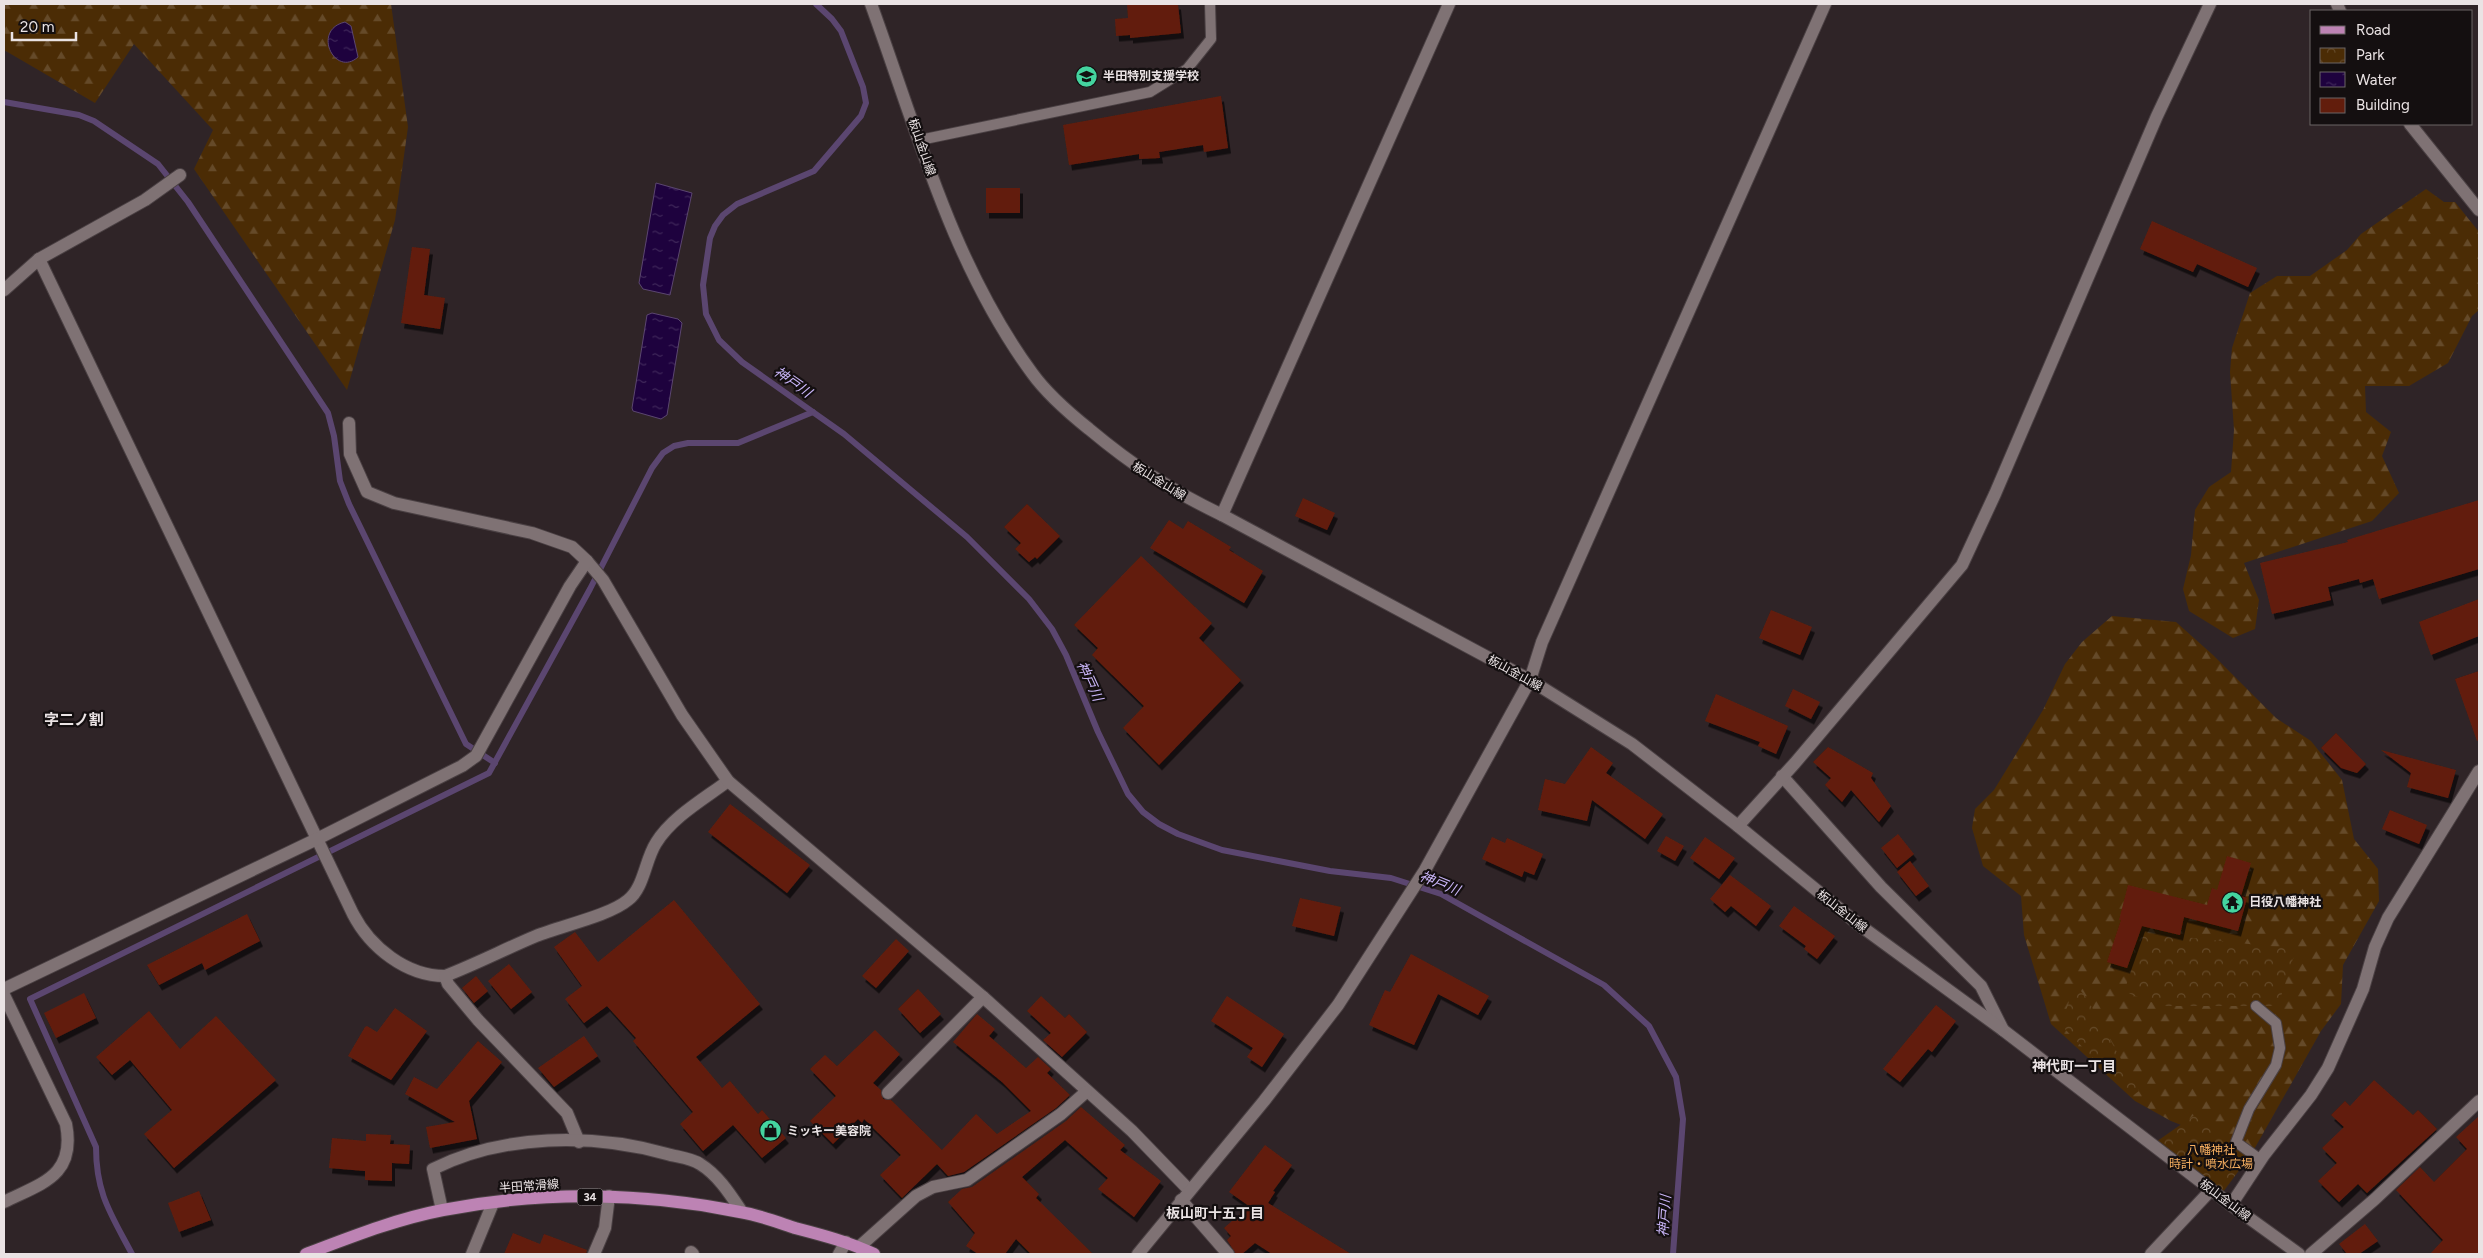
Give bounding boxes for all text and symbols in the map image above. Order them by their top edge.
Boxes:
scale bar [12,10,76,42]
legend [2310,10,2473,125]
text: 20 m [20,18,54,36]
text: Road [2356,21,2391,39]
text: Park [2356,46,2385,64]
school or university icon: 半田特別支援学校 [1075,64,1099,88]
place label: 半田特別支援学校 [1103,69,1199,83]
text: Water [2356,71,2396,89]
text: Building [2356,96,2410,114]
street label: 板山金山線 [906,116,938,178]
water label: 神戸川 [771,363,816,403]
street label: 板山金山線 [1130,459,1188,503]
street label: 板山金山線 [1485,652,1545,694]
water label: 神戸川 [1073,659,1107,706]
district label: 字二ノ割 [44,711,104,729]
water label: 神戸川 [1417,868,1464,900]
street label: 板山金山線 [1814,887,1870,935]
temple icon: 日役八幡神社 [2221,890,2245,914]
place label: 日役八幡神社 [2249,895,2321,909]
district label: 神代町一丁目 [2032,1058,2116,1075]
shop icon: ミッキー美容院 [759,1119,783,1143]
place label: ミッキー美容院 [787,1124,871,1138]
park label: 八幡神社 時計・噴水広場 [2169,1143,2253,1171]
street label: 板山金山線 [2197,1176,2253,1224]
street label: 半田常滑線 [499,1177,559,1195]
road number: 34 [578,1188,602,1206]
water label: 神戸川 [1655,1192,1675,1238]
district label: 板山町十五丁目 [1166,1205,1264,1222]

